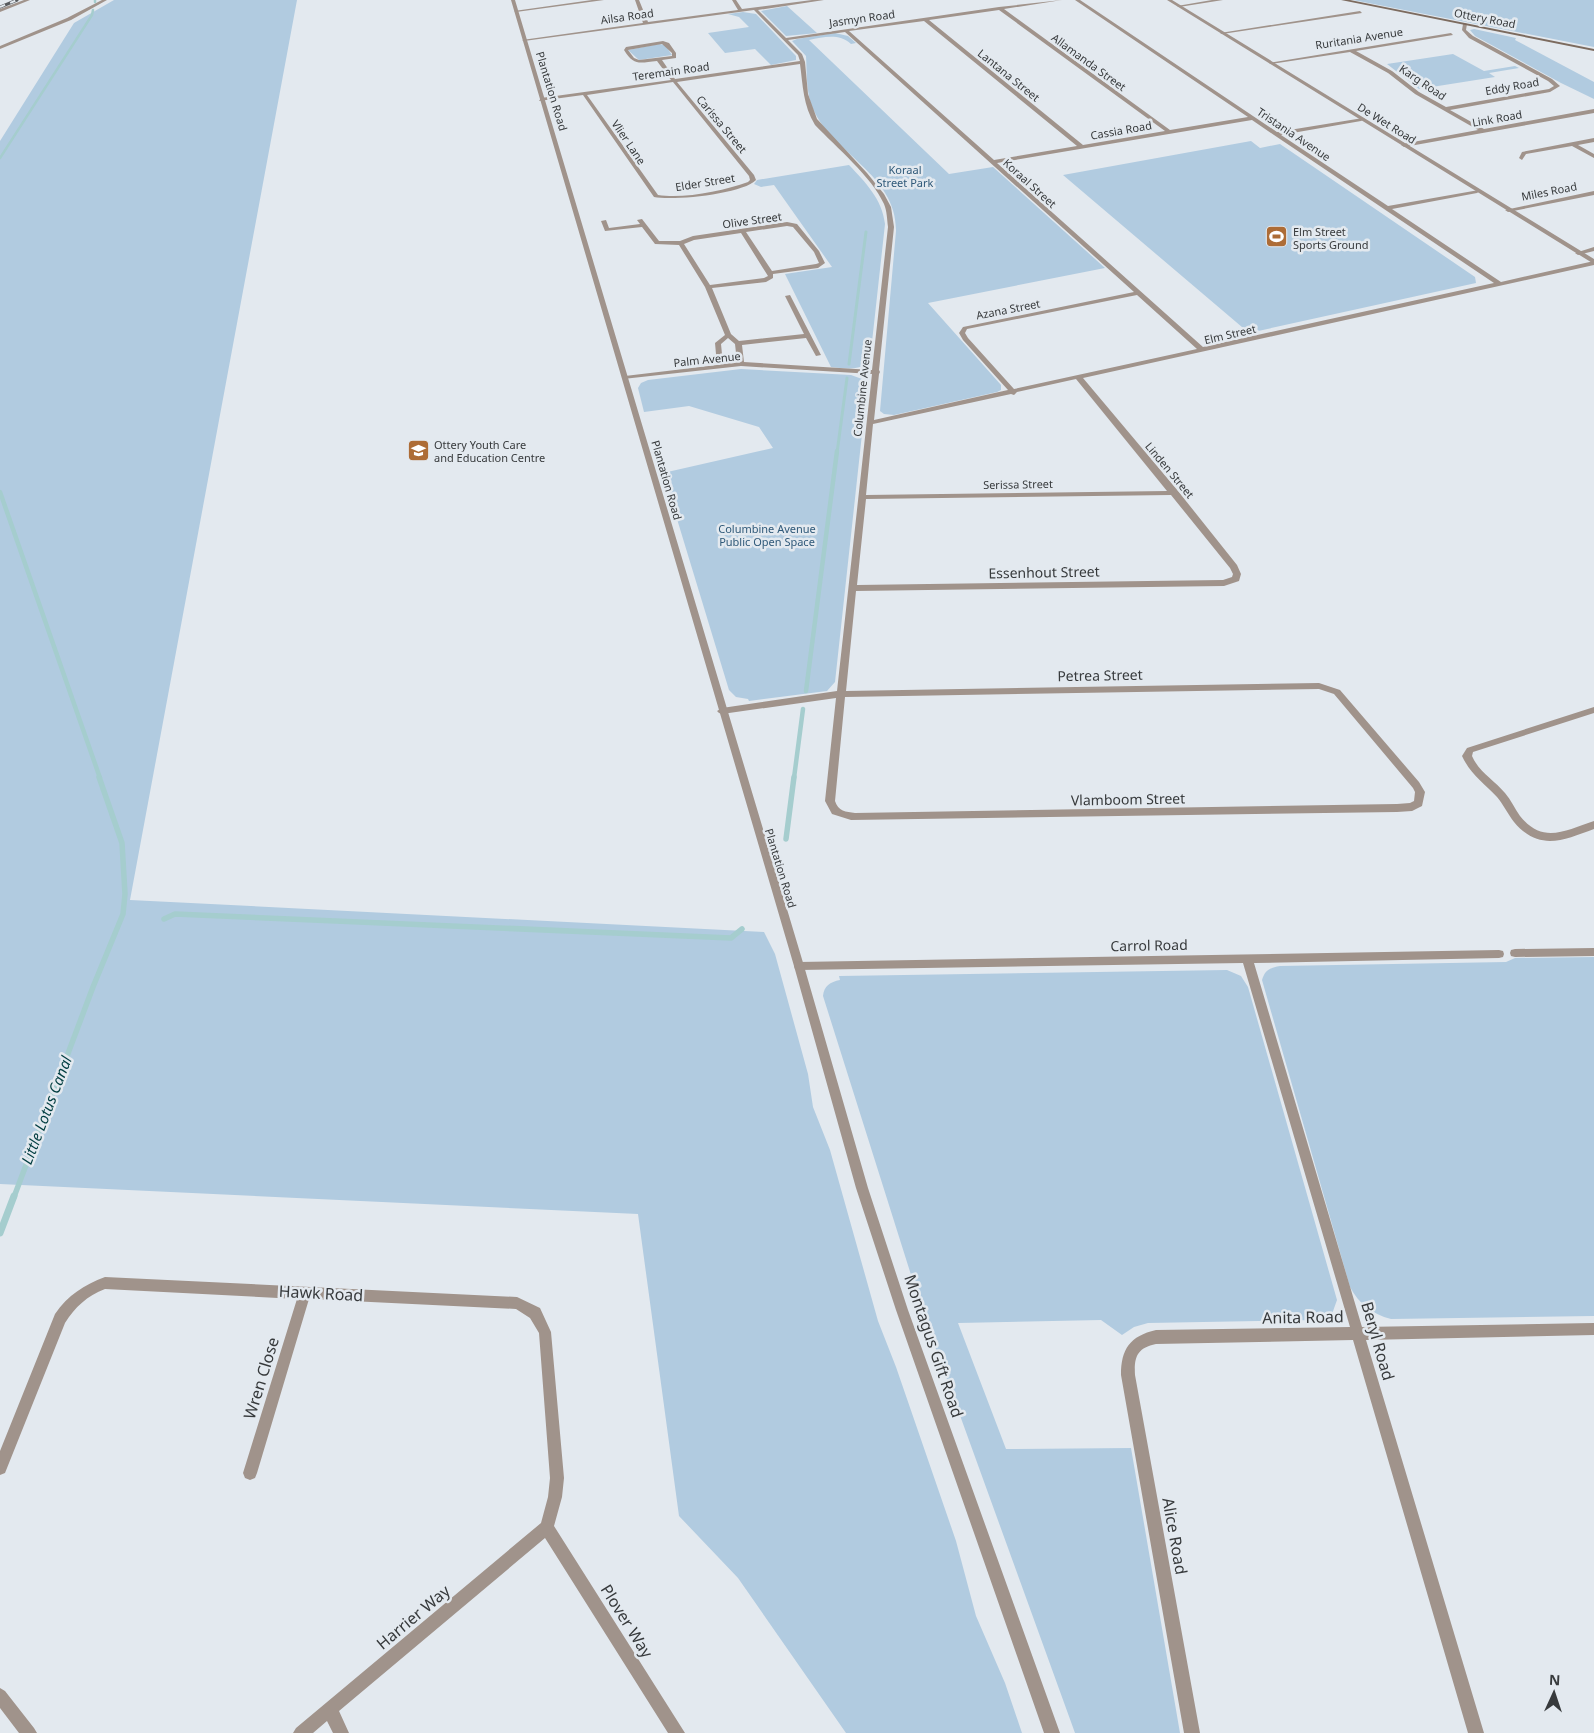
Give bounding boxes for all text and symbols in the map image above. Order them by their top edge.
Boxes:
street label: Ailsa Road [599,5,655,27]
street label: Ottery Road [1453,5,1517,31]
street label: Jasmyn Road [827,6,896,30]
street label: Ruritania Avenue [1314,24,1404,52]
street label: Allamanda Street [1049,30,1129,94]
street label: Lantana Street [975,45,1043,105]
street label: Plantation Road [533,50,571,132]
street label: Teremain Road [632,58,710,84]
street label: Karg Road [1397,61,1449,103]
street label: Eddy Road [1484,74,1540,98]
street label: Carissa Street [694,92,751,156]
street label: De Wet Road [1355,99,1419,147]
street label: Tristania Avenue [1254,104,1334,164]
street label: Link Road [1471,106,1523,130]
street label: Vlier Lane [609,117,649,167]
street label: Cassia Road [1089,117,1153,143]
street label: Koraal Street [1000,155,1060,211]
park label: Koraal Street Park [877,162,934,190]
street label: Elder Street [674,170,736,194]
street label: Miles Road [1520,178,1578,204]
street label: Olive Street [721,208,783,232]
place label: Elm Street Sports Ground [1293,224,1368,252]
sports icon: Elm Street Sports Ground [1265,225,1289,249]
street label: Azana Street [975,295,1041,323]
street label: Elm Street [1203,321,1257,347]
street label: Columbine Avenue [849,339,875,437]
street label: Palm Avenue [673,348,741,370]
place label: Ottery Youth Care and Education Centre [434,437,545,465]
school or university icon: Ottery Youth Care and Education Centre [406,438,430,462]
street label: Plantation Road [648,438,686,522]
street label: Linden Street [1142,439,1198,501]
street label: Serissa Street [983,476,1053,492]
park label: Columbine Avenue Public Open Space [718,521,816,549]
street label: Essenhout Street [988,562,1100,582]
street label: Petrea Street [1057,665,1143,685]
street label: Vlamboom Street [1071,789,1185,809]
street label: Plantation Road [762,827,800,909]
street label: Carrol Road [1110,935,1188,955]
water label: Little Lotus Canal [16,1052,76,1167]
street label: Montagus Gift Road [899,1271,969,1421]
street label: Hawk Road [278,1280,364,1306]
street label: Beryl Road [1356,1299,1400,1383]
street label: Anita Road [1262,1305,1344,1329]
street label: Wren Close [238,1334,284,1422]
street label: Alice Road [1157,1496,1193,1576]
street label: Harrier Way [372,1579,455,1654]
street label: Plover Way [596,1580,659,1663]
north arrow [1529,1668,1579,1718]
text: N [1549,1670,1561,1689]

